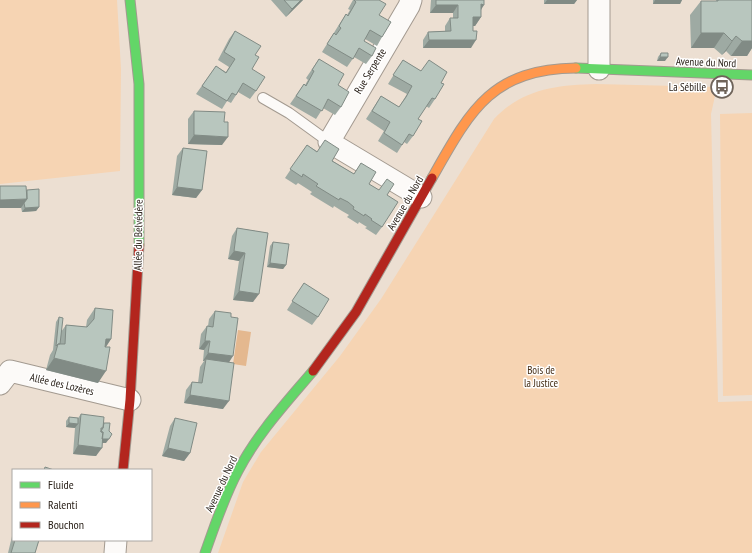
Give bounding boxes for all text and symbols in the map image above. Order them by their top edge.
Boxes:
street label: Rue Serpente [351,45,389,96]
street label: Avenue du Nord [676,54,737,70]
bus stop icon: La Sébille [709,74,735,100]
place label: La Sébille [669,80,706,94]
street label: Avenue du Nord [384,173,426,233]
street label: Allée du Belvédère [130,199,146,271]
park label: Bois de la Justice [524,363,559,390]
street label: Allée des Lozères [29,370,96,398]
street label: Avenue du Nord [202,453,240,514]
legend [12,469,152,541]
text: Fluide [48,477,74,492]
text: Ralenti [48,497,77,512]
text: Bouchon [48,517,84,532]

